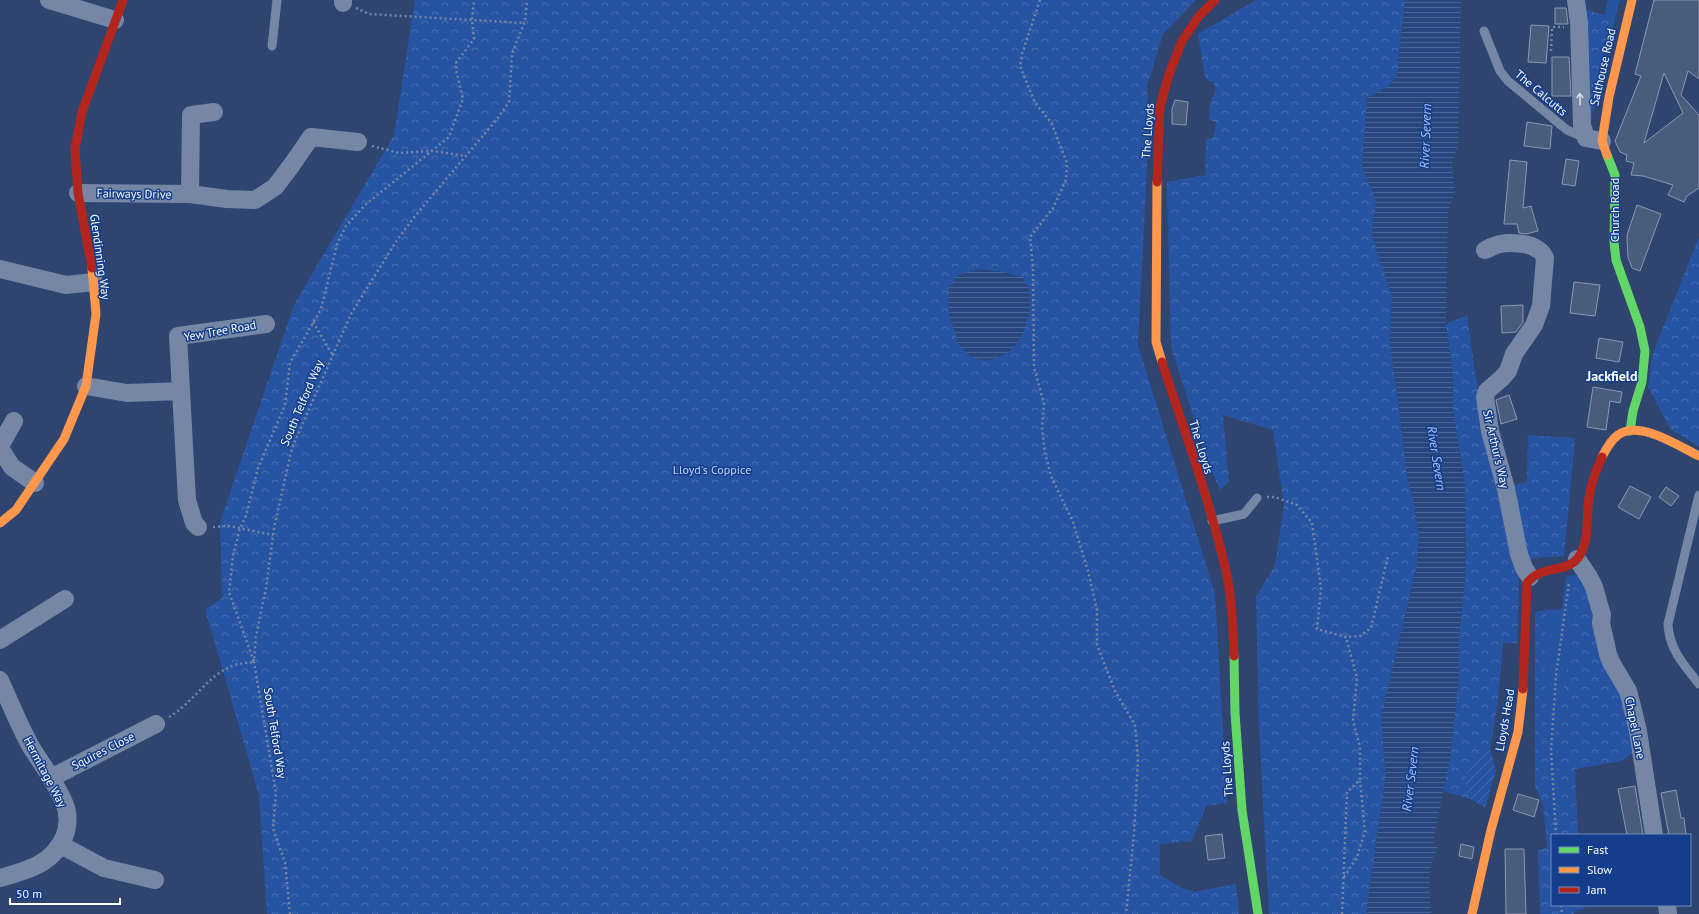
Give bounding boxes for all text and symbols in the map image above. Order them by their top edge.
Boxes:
street label: Salthouse Road [1586,27,1619,107]
street label: The Calcutts [1512,66,1571,119]
one-way arrow [1576,93,1584,106]
street label: The Lloyds [1138,103,1157,159]
water label: River Severn [1416,103,1435,169]
street label: Church Road [1607,178,1622,242]
street label: Fairways Drive [96,185,172,202]
street label: Glendinning Way [87,213,114,301]
street label: Yew Tree Road [183,317,257,344]
street label: South Telford Way [277,357,327,448]
district label: Jackfield [1585,367,1638,385]
street label: Sir Arthur's Way [1480,408,1513,490]
street label: The Lloyds [1186,418,1217,476]
water label: River Severn [1423,425,1450,492]
park label: Lloyd's Coppice [673,462,751,477]
street label: South Telford Way [261,686,290,780]
street label: Lloyds Head [1492,688,1517,752]
street label: Chapel Lane [1622,695,1649,760]
street label: Squires Close [69,728,137,773]
street label: Hermitage Way [21,734,70,810]
street label: The Lloyds [1217,741,1236,797]
water label: River Severn [1398,746,1423,812]
legend [1551,834,1691,906]
text: Fast [1587,842,1608,857]
text: Slow [1587,862,1612,877]
scale bar [10,880,120,906]
text: Jam [1586,882,1606,897]
text: 50 m [16,886,42,901]

